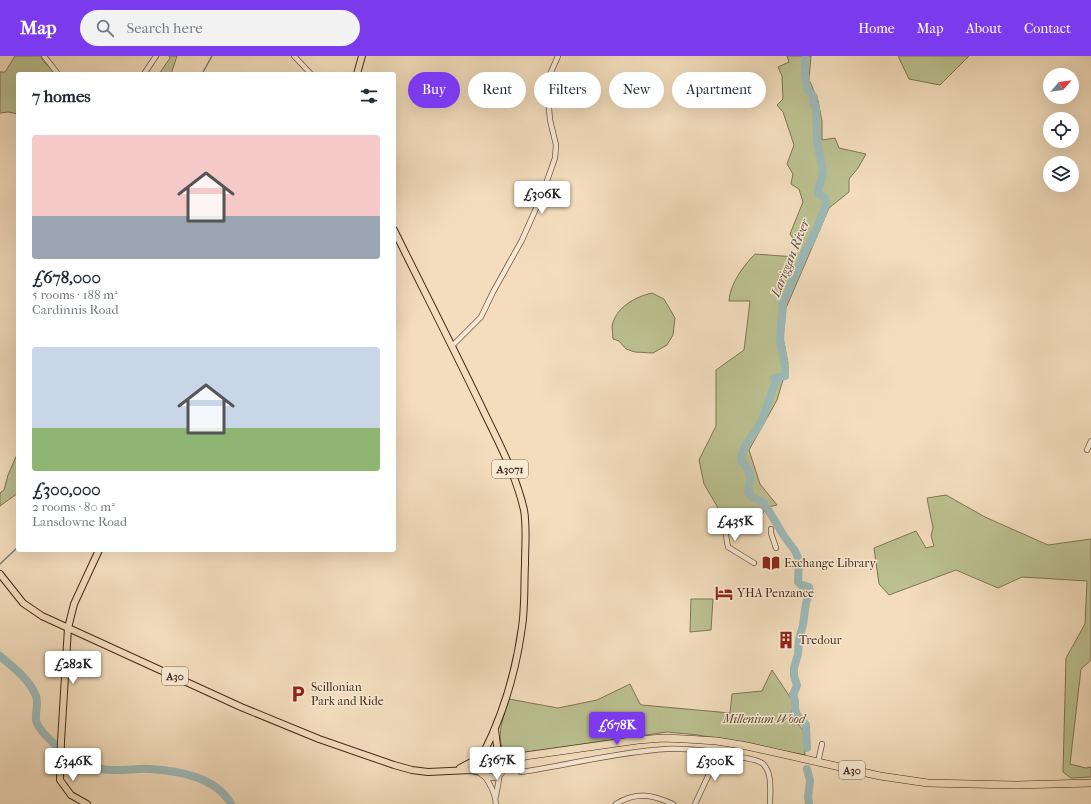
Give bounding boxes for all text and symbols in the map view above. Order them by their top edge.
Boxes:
search box [80,10,360,46]
text: Map [20,17,56,39]
icon: search [94,17,116,39]
text: Search here [126,19,203,37]
text: Home [858,20,895,37]
text: Map [917,20,944,37]
text: About [966,20,1002,37]
text: Contact [1024,20,1071,37]
north arrow [1043,68,1079,104]
map controls [1043,68,1079,192]
chip: Buy [408,72,460,108]
chip: Rent [468,72,526,108]
chip: Filters [534,72,601,108]
chip: New [609,72,664,108]
chip: Apartment [672,72,766,108]
icon: filters [358,85,380,107]
text: 7 homes [32,86,91,106]
button: locate [1043,112,1079,148]
button: layers [1043,156,1079,192]
icon: home [170,161,242,233]
pin: £306K [514,181,570,215]
text: £306K [523,186,561,201]
water label: Lariggan River [767,216,813,300]
text: £678,000 [32,267,101,287]
text: 5 rooms · 188 m² [32,287,118,302]
text: Cardinnis Road [32,302,119,317]
icon: home [170,373,242,445]
road number: A3071 [492,460,528,478]
text: £300,000 [32,479,101,499]
text: 2 rooms · 80 m² [32,499,115,514]
pin: £435K [707,508,763,542]
text: £435K [717,513,753,528]
text: Lansdowne Road [32,514,127,529]
library icon: Exchange Library [761,553,781,573]
place label: Exchange Library [784,556,876,570]
hotel icon: YHA Penzance [714,583,734,603]
place label: YHA Penzance [736,586,814,600]
building icon: Tredour [776,630,796,650]
place label: Tredour [799,633,843,647]
pin: £282K [45,651,101,685]
text: £282K [54,656,92,671]
road number: A30 [162,667,188,685]
place label: Scillonian Park and Ride [311,680,384,708]
parking icon: Scillonian Park and Ride [288,684,308,704]
pin: £678K [589,712,645,746]
park label: Millenium Wood [722,712,807,726]
text: £678K [598,717,636,732]
pin: £367K [469,747,525,781]
pin: £346K [45,748,101,782]
pin: £300K [687,748,743,782]
text: £367K [479,752,515,767]
text: £346K [54,753,92,768]
text: £300K [696,753,734,768]
road number: A30 [839,761,865,779]

